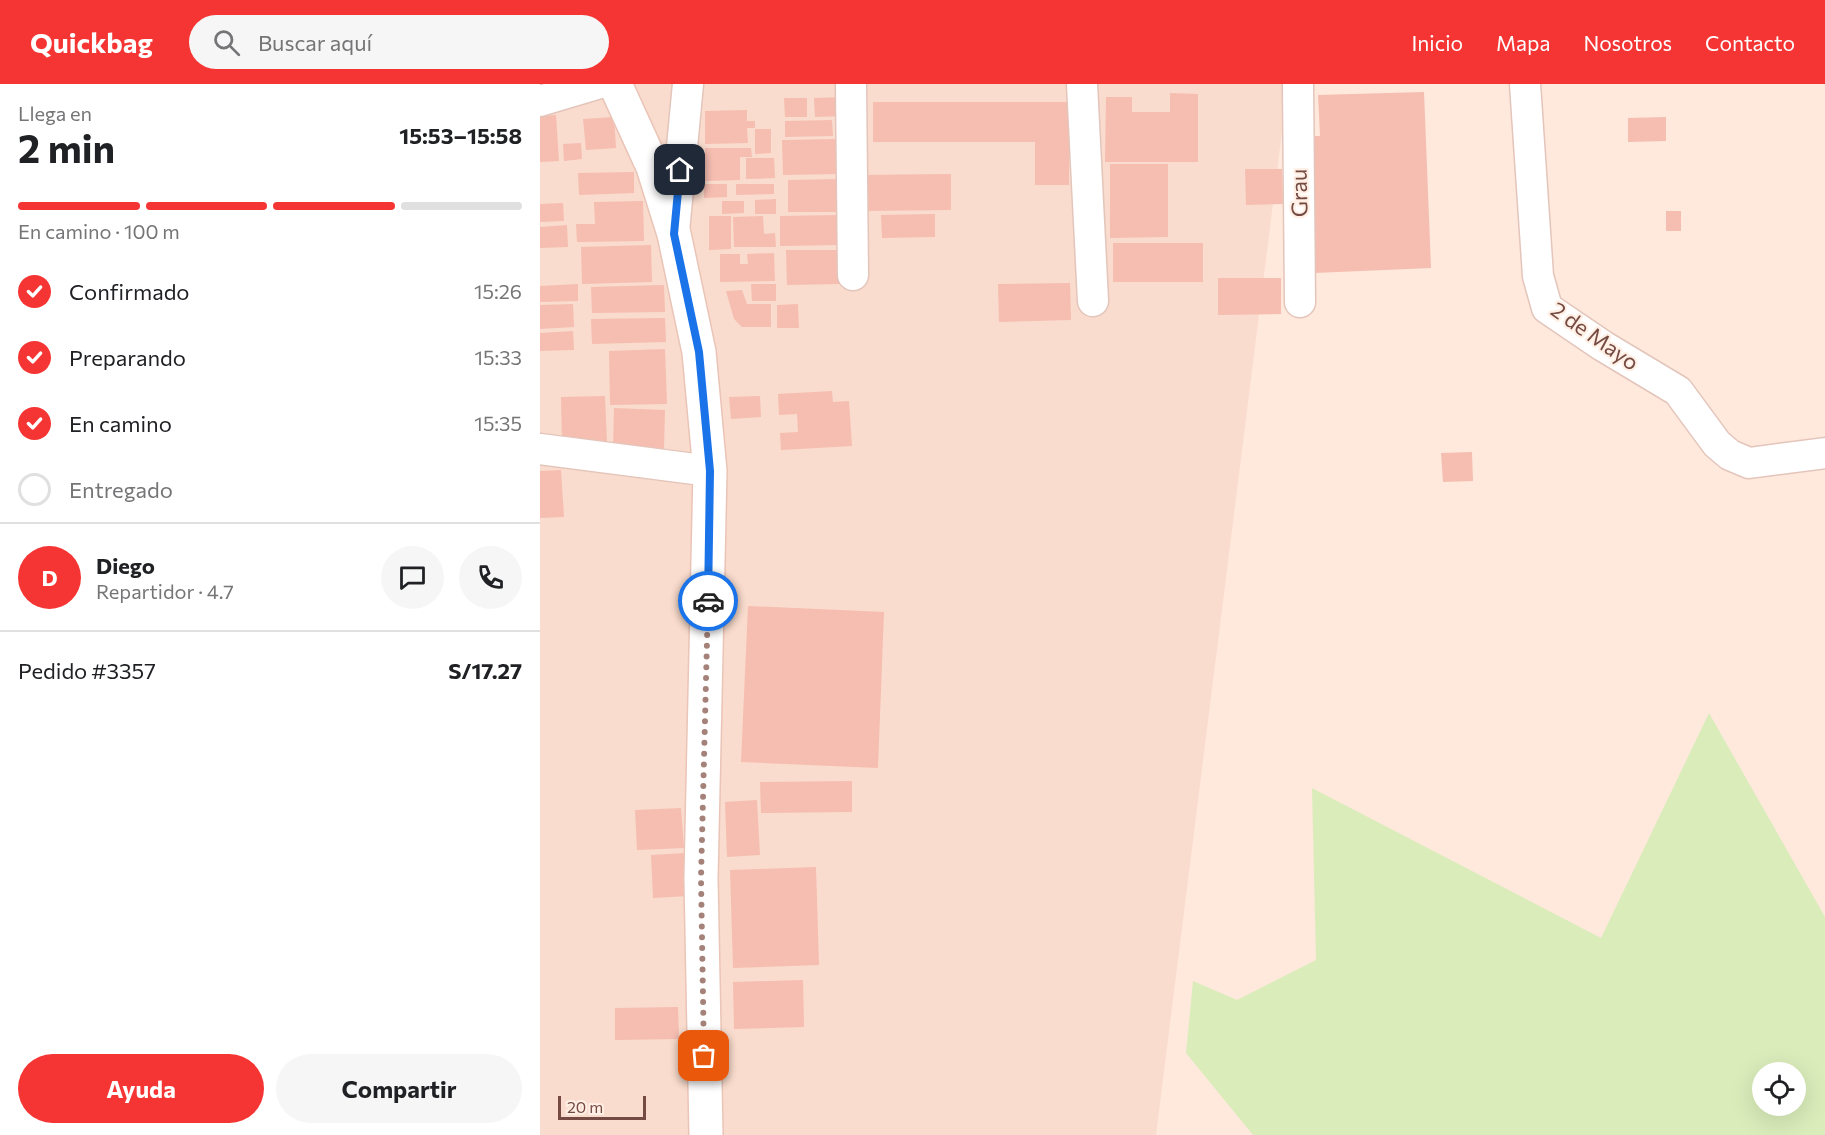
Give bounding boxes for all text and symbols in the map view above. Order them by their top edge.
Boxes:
search box [189,15,609,69]
text: Quickbag [30,25,153,59]
icon: search [210,26,243,59]
text: Buscar aquí [258,29,372,56]
text: Inicio [1411,30,1463,55]
text: Mapa [1496,30,1550,55]
text: Nosotros [1583,30,1672,55]
text: Contacto [1705,30,1795,55]
text: Llega en [18,101,92,125]
text: 15:53–15:58 [399,122,522,149]
text: 2 min [18,123,115,171]
pin [654,144,705,195]
icon: home [663,153,696,186]
street label: Grau [1285,169,1312,217]
text: En camino · 100 m [18,219,180,243]
icon: check [18,275,51,308]
text: Confirmado [69,278,190,305]
text: 15:26 [474,279,522,303]
street label: 2 de Mayo [1546,296,1644,376]
icon: check [18,341,51,374]
text: Preparando [69,344,186,371]
text: 15:33 [474,345,522,369]
icon: check [18,407,51,440]
text: En camino [69,410,172,437]
text: 15:35 [474,411,522,435]
text: Entregado [69,476,173,503]
button: chat [381,546,444,609]
button: phone [459,546,522,609]
text: Diego [96,552,155,579]
text: D [41,564,58,591]
courier [678,571,738,631]
text: Repartidor · 4.7 [96,579,234,603]
icon: car [692,585,725,618]
text: Pedido #3357 [18,657,156,684]
text: S/17.27 [448,657,522,684]
pin [678,1030,729,1081]
icon: bag [687,1039,720,1072]
button: Ayuda [18,1054,264,1123]
button: Compartir [276,1054,522,1123]
map controls [1752,1062,1806,1116]
button: locate [1752,1062,1806,1116]
scale bar [558,1093,646,1120]
text: 20 m [567,1097,603,1116]

